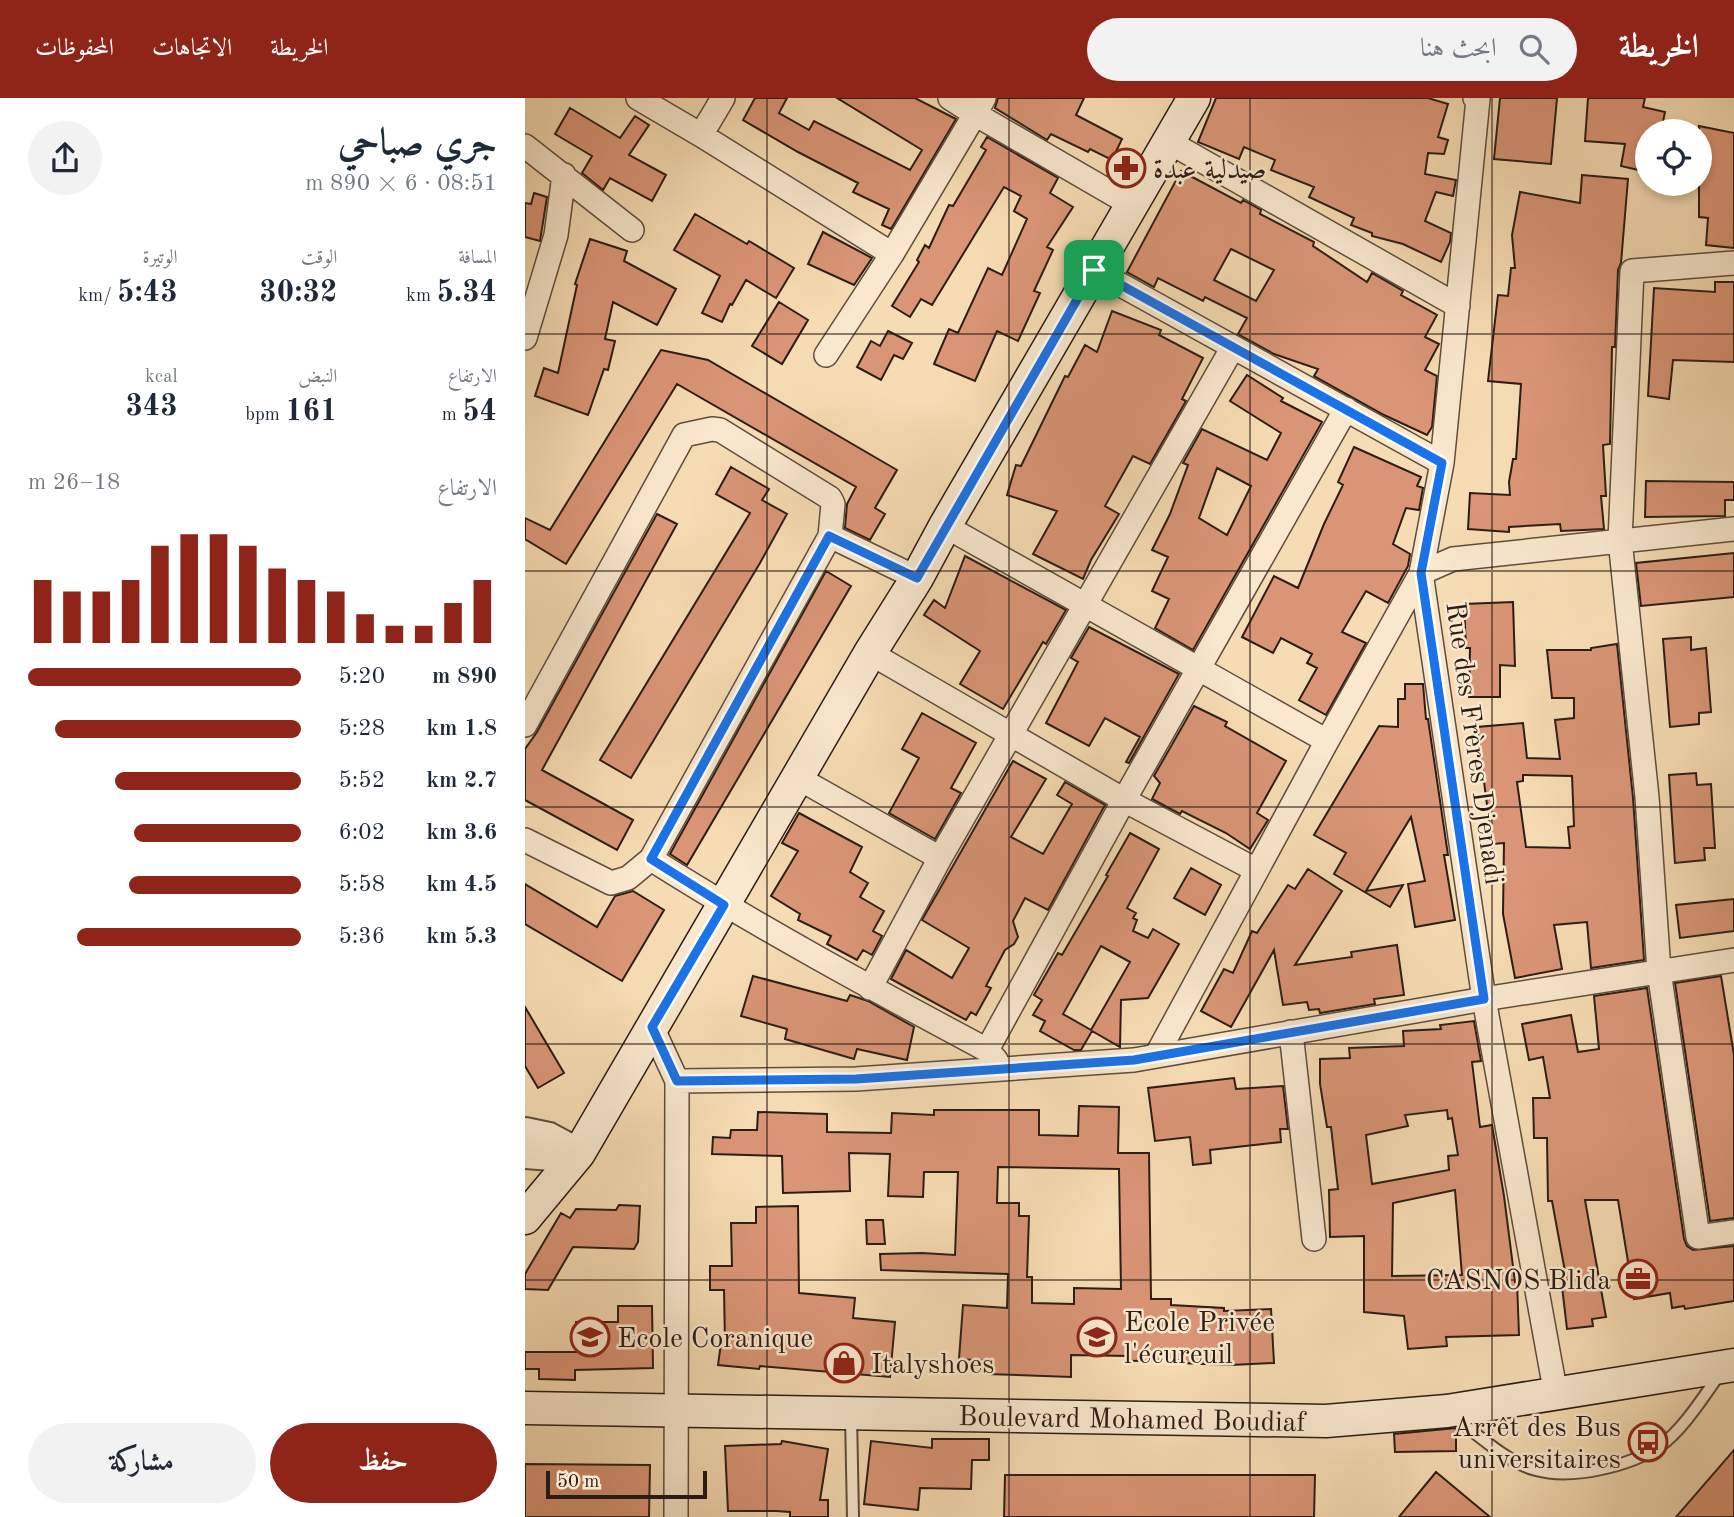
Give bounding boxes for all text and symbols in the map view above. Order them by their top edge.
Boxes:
search box [1087,18,1577,81]
icon: search [1515,30,1553,68]
text: الخريطة [1619,32,1699,65]
text: ابحث هنا [1420,36,1497,62]
text: المحفوظات [35,37,114,61]
text: الاتجاهات [152,37,232,61]
text: الخريطة [270,37,329,61]
map controls [1635,119,1712,196]
button: locate [1635,119,1712,196]
button: share [28,121,102,195]
text: جري صباحي [338,125,497,163]
pharmacy icon: صيدلية عبدة [1105,147,1147,189]
place label: صيدلية عبدة [1153,157,1266,185]
text: 08:51 · 6 × 890 m [305,172,497,195]
pin [1064,240,1124,300]
text: الوتيرة [143,249,178,268]
text: الوقت [301,249,337,268]
text: المسافة [458,249,497,268]
icon: arrive [1075,251,1113,289]
text: 5:43 [117,278,178,308]
text: 30:32 [259,278,337,308]
text: 5.34 [436,278,497,308]
text: /km [78,287,117,306]
text: km [406,287,436,306]
text: kcal [145,368,178,387]
text: النبض [298,368,337,387]
text: الارتفاع [448,368,497,387]
text: 343 [125,392,178,422]
text: 161 [285,397,337,427]
text: 54 [462,397,497,427]
text: bpm [245,406,285,425]
text: m [442,406,462,425]
text: 18–26 m [28,471,120,494]
text: الارتفاع [437,477,497,500]
street label: Rue des Frères Djenadi [1439,600,1507,887]
text: 5:20 [339,665,385,688]
text: 890 m [432,665,497,688]
text: 5:28 [339,717,385,740]
text: 1.8 km [426,717,497,740]
text: 5:52 [339,769,385,792]
text: 2.7 km [426,769,497,792]
text: 6:02 [339,821,385,844]
text: 3.6 km [426,821,497,844]
text: 5:58 [339,873,385,896]
text: 4.5 km [426,873,497,896]
text: 5:36 [339,925,385,948]
text: 5.3 km [426,925,497,948]
office icon: CASNOS Blida [1617,1258,1659,1300]
place label: CASNOS Blida [1426,1268,1611,1296]
place label: Ecole Privée l'écureuil [1124,1310,1275,1370]
school or university icon: Ecole Coranique [569,1316,611,1358]
school or university icon: Ecole Privée l'écureuil [1076,1316,1118,1358]
place label: Ecole Coranique [617,1326,813,1354]
shop icon: Italyshoes [823,1342,865,1384]
place label: Italyshoes [871,1352,994,1380]
street label: Boulevard Mohamed Boudiaf [958,1404,1308,1438]
place label: Arrêt des Bus universitaires [1452,1415,1621,1475]
bus stop icon: Arrêt des Bus universitaires [1627,1421,1669,1463]
button: مشاركة [28,1423,256,1503]
button: حفظ [270,1423,497,1503]
scale bar [546,1468,707,1500]
text: 50 m [557,1473,599,1492]

